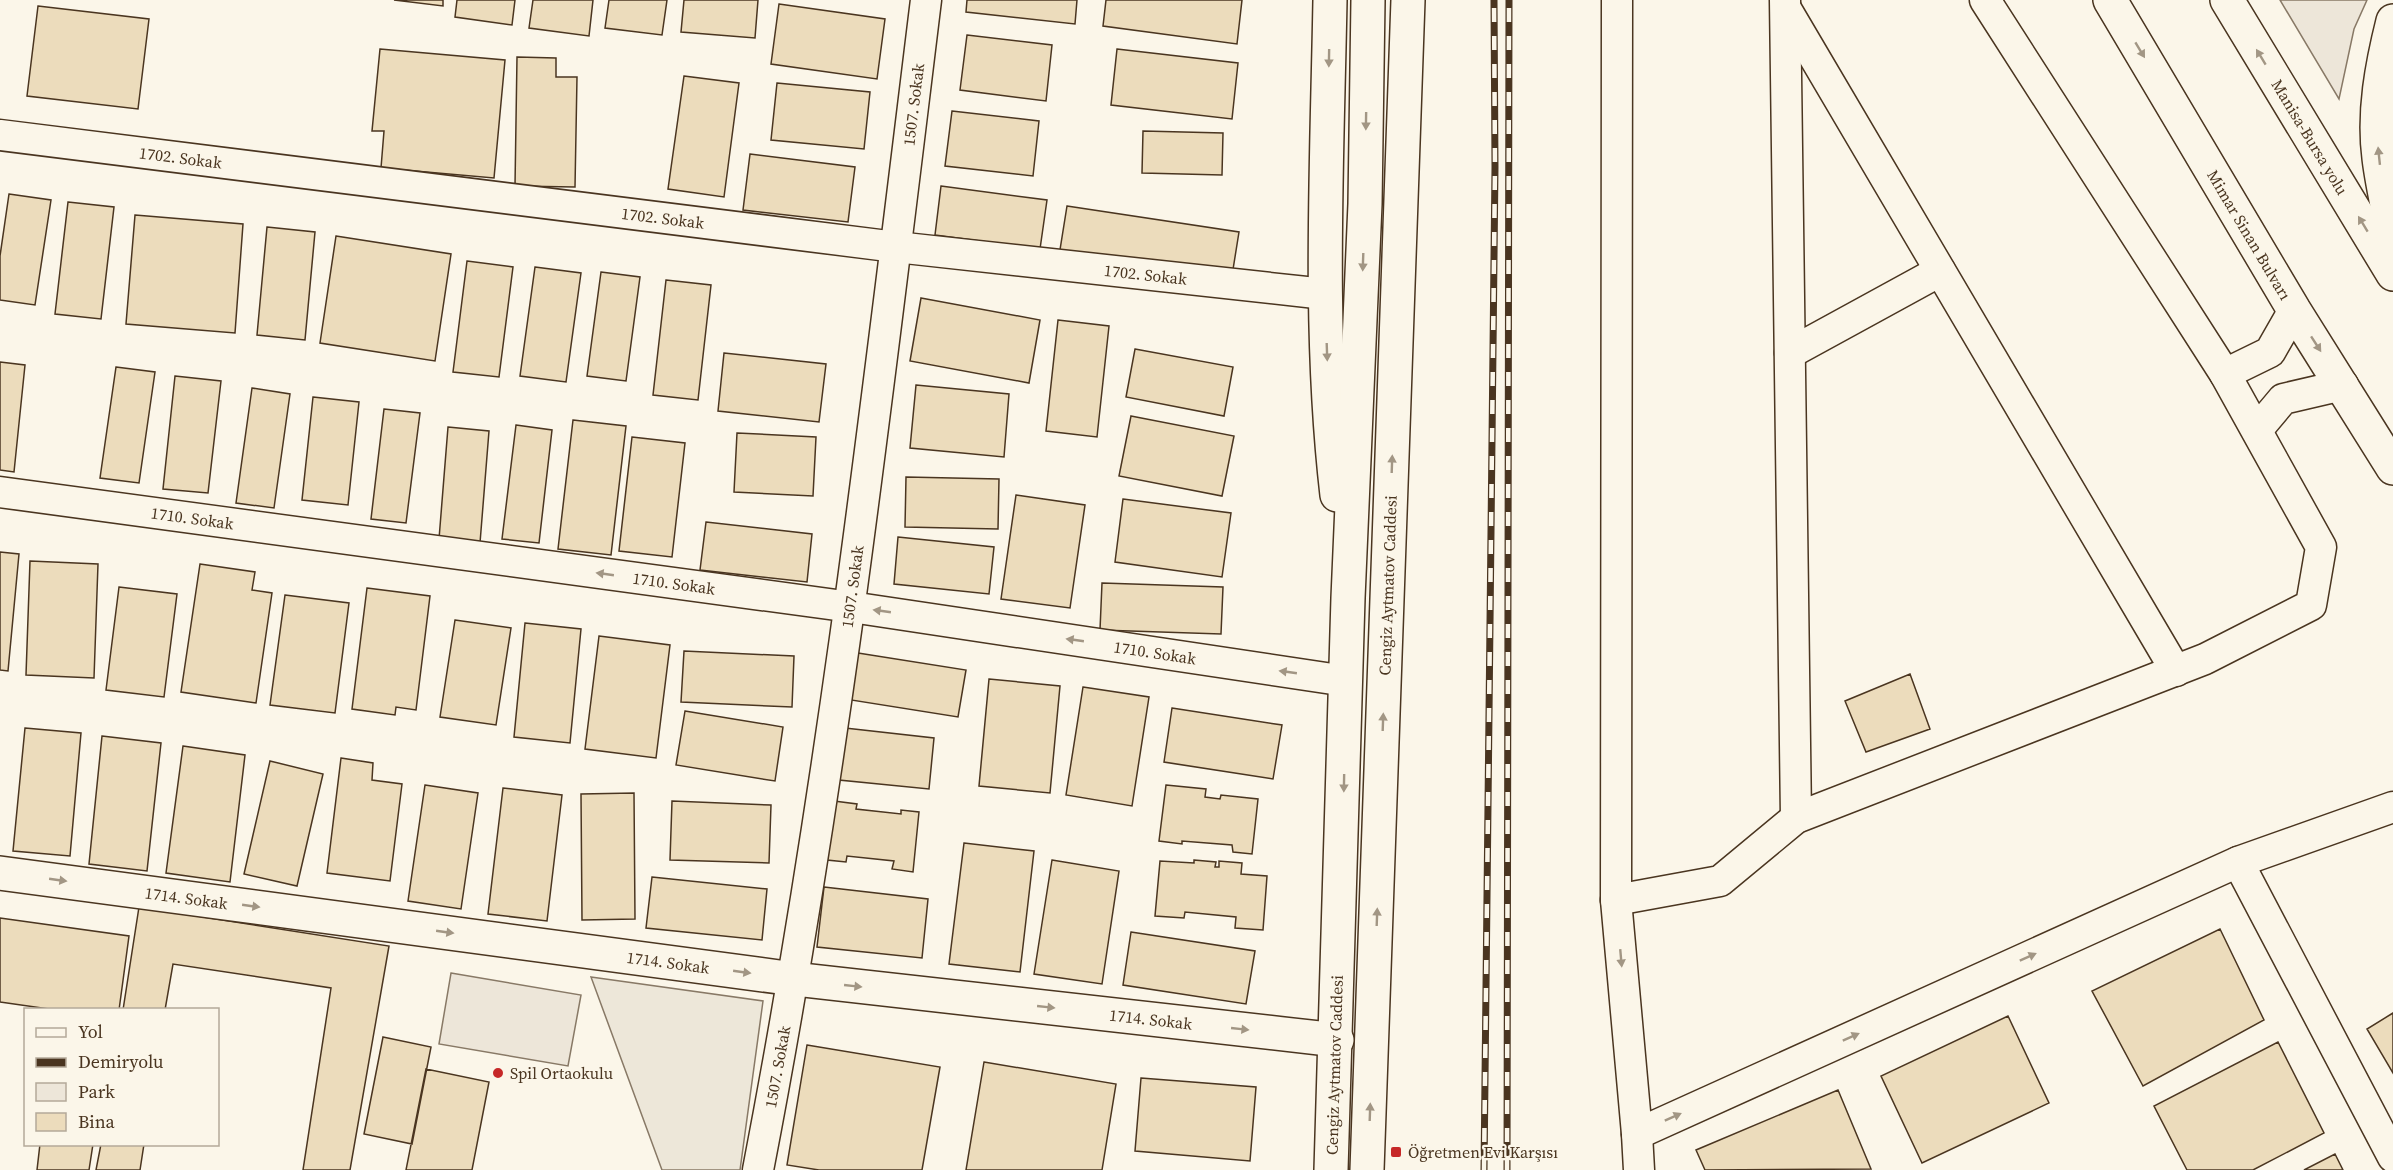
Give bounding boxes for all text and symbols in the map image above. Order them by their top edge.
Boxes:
one-way arrow [2135,42,2146,58]
one-way arrow [1324,49,1334,68]
one-way arrow [2256,49,2267,65]
street label: 1507. Sokak [897,62,929,147]
street label: Manisa-Bursa yolu [2266,75,2353,199]
one-way arrow [1361,112,1371,131]
street label: 1702. Sokak [138,142,223,174]
one-way arrow [2374,147,2384,166]
street label: Mimar Sinan Bulvarı [2202,166,2297,304]
street label: 1702. Sokak [620,202,706,234]
one-way arrow [2357,216,2368,232]
one-way arrow [1358,253,1367,272]
street label: 1702. Sokak [1103,259,1188,290]
one-way arrow [2310,335,2322,351]
one-way arrow [1322,343,1331,362]
one-way arrow [1388,454,1397,473]
street label: Cengiz Aytmatov Caddesi [1373,495,1402,676]
street label: 1710. Sokak [150,502,235,534]
street label: 1507. Sokak [836,544,869,629]
street label: 1710. Sokak [631,567,717,600]
one-way arrow [596,569,615,578]
one-way arrow [872,607,891,616]
street label: 1710. Sokak [1112,635,1198,669]
one-way arrow [1065,636,1084,645]
one-way arrow [1279,668,1298,677]
one-way arrow [1379,712,1388,731]
one-way arrow [1339,773,1348,792]
one-way arrow [49,876,68,885]
street label: 1714. Sokak [144,881,229,914]
one-way arrow [242,902,261,911]
one-way arrow [1372,907,1381,926]
one-way arrow [435,928,454,937]
street label: 1714. Sokak [625,946,711,979]
one-way arrow [1616,949,1626,968]
one-way arrow [2020,952,2037,961]
one-way arrow [732,968,751,977]
street label: Cengiz Aytmatov Caddesi [1320,974,1348,1155]
one-way arrow [843,981,862,991]
one-way arrow [1037,1003,1056,1012]
street label: 1714. Sokak [1108,1004,1193,1035]
legend [24,1008,219,1146]
text: Yol [78,1019,103,1044]
street label: 1507. Sokak [759,1024,795,1110]
one-way arrow [1231,1024,1250,1034]
one-way arrow [1842,1032,1860,1042]
text: Demiryolu [78,1049,164,1074]
place label: Spil Ortaokulu [510,1062,613,1084]
marker: Spil Ortaokulu [491,1066,505,1080]
text: Park [78,1079,115,1104]
one-way arrow [1365,1102,1375,1121]
text: Bina [78,1109,116,1134]
one-way arrow [1665,1113,1682,1122]
place label: Öğretmen Evi Karşısı [1408,1141,1558,1163]
marker: Öğretmen Evi Karşısı [1389,1145,1403,1159]

